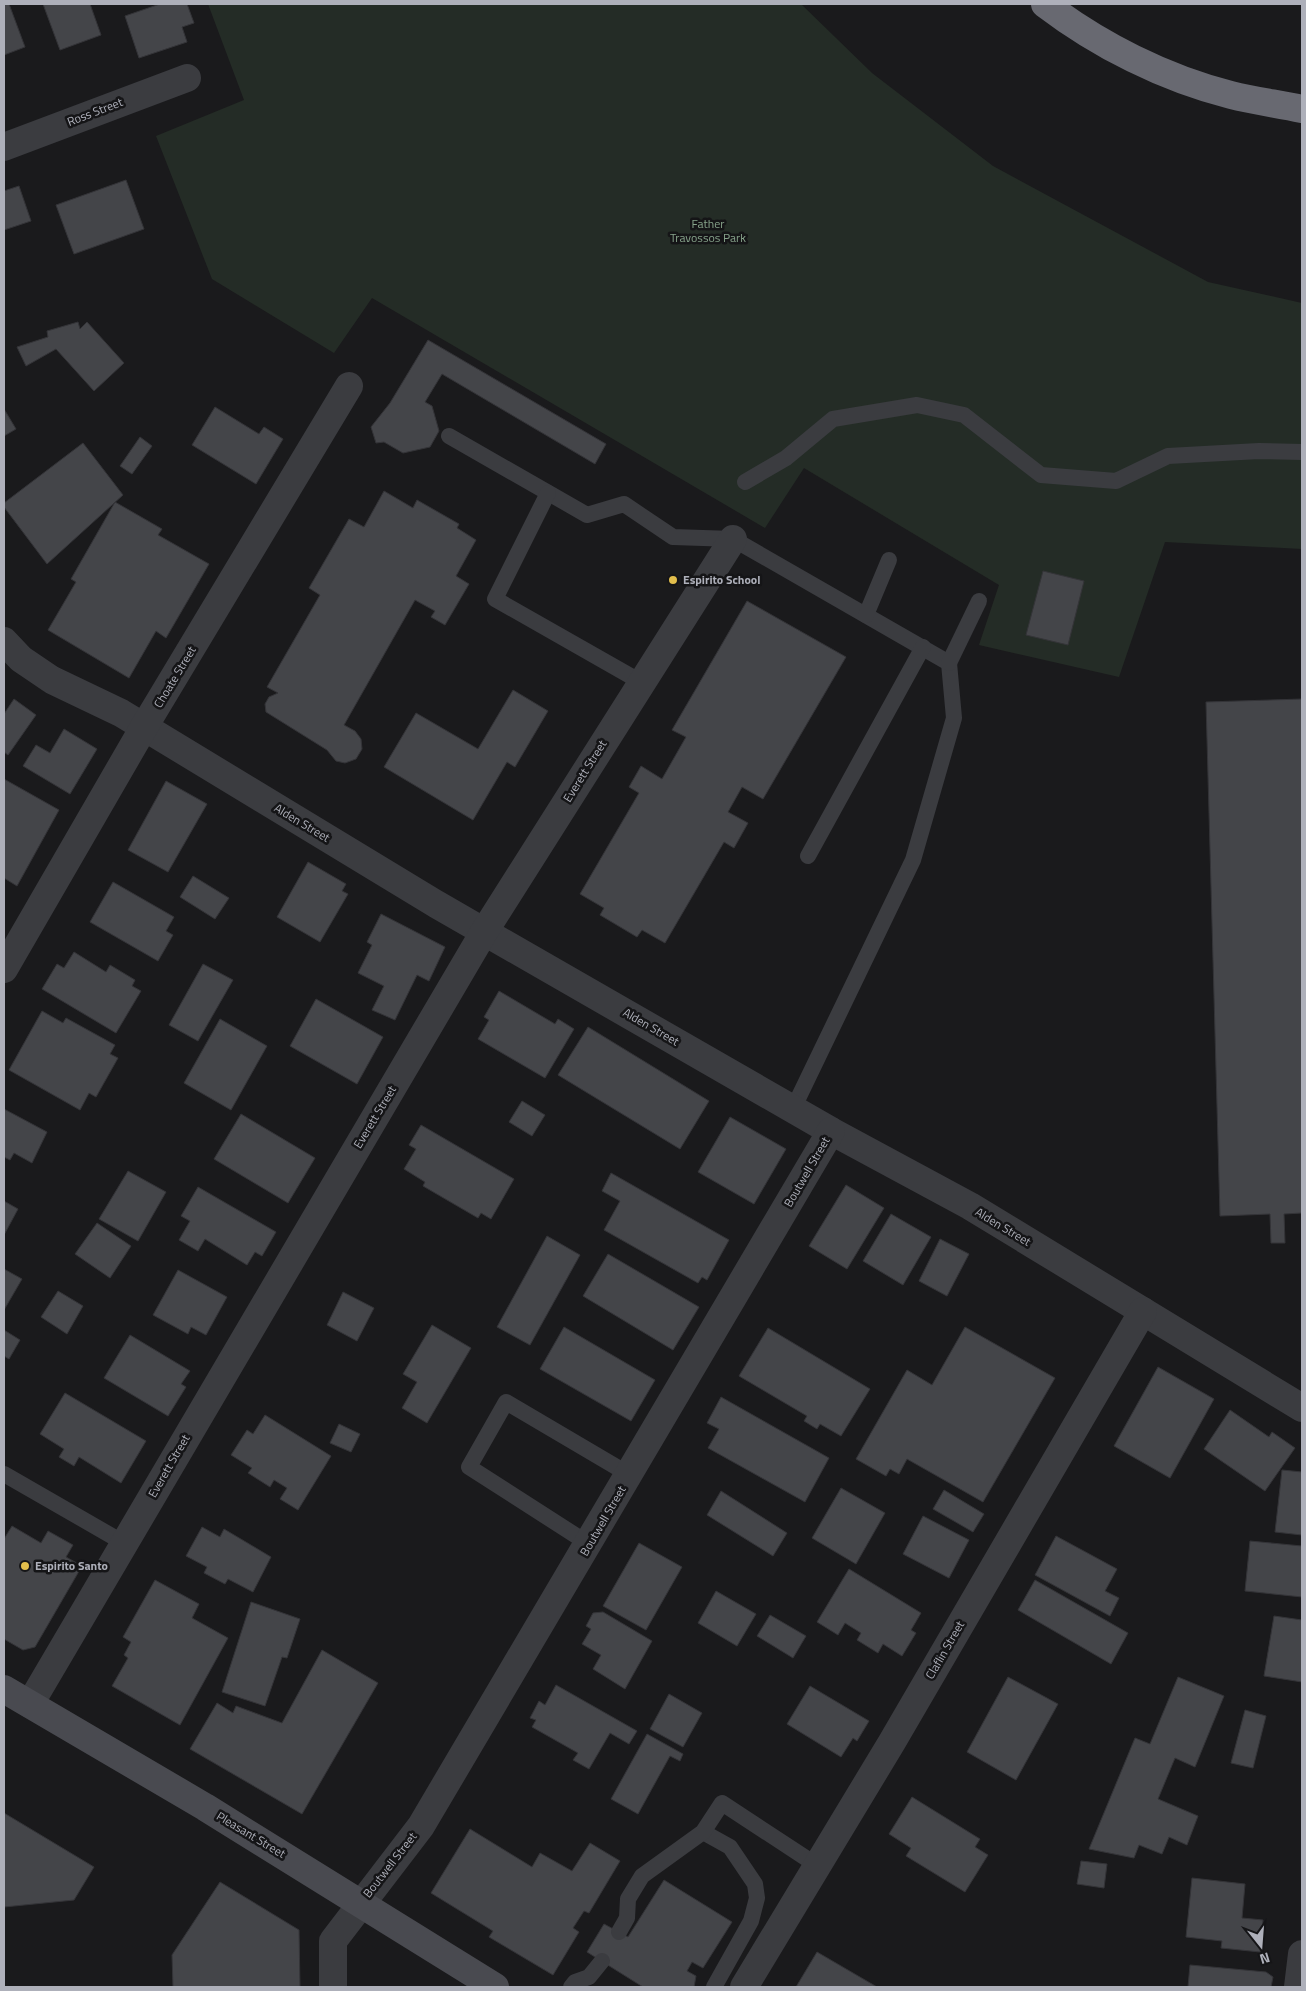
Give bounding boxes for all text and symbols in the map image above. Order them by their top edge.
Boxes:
street label: Ross Street [64,92,126,131]
park label: Father Travossos Park [670,214,746,247]
place label: Espirito School [683,570,760,589]
marker: Espirito School [667,574,679,586]
street label: Choate Street [149,642,201,711]
street label: Everett Street [558,735,612,806]
street label: Alden Street [271,798,335,847]
street label: Alden Street [619,1003,684,1051]
street label: Everett Street [348,1081,401,1152]
street label: Boutwell Street [779,1132,835,1211]
street label: Alden Street [972,1202,1036,1251]
street label: Everett Street [143,1430,195,1501]
street label: Boutwell Street [575,1481,631,1560]
place label: Espirito Santo [35,1556,108,1575]
marker: Espirito Santo [19,1560,31,1572]
street label: Claflin Street [920,1616,969,1683]
street label: Pleasant Street [213,1806,290,1863]
street label: Boutwell Street [358,1827,422,1902]
north arrow [1236,1921,1286,1971]
text: N [1257,1947,1273,1970]

